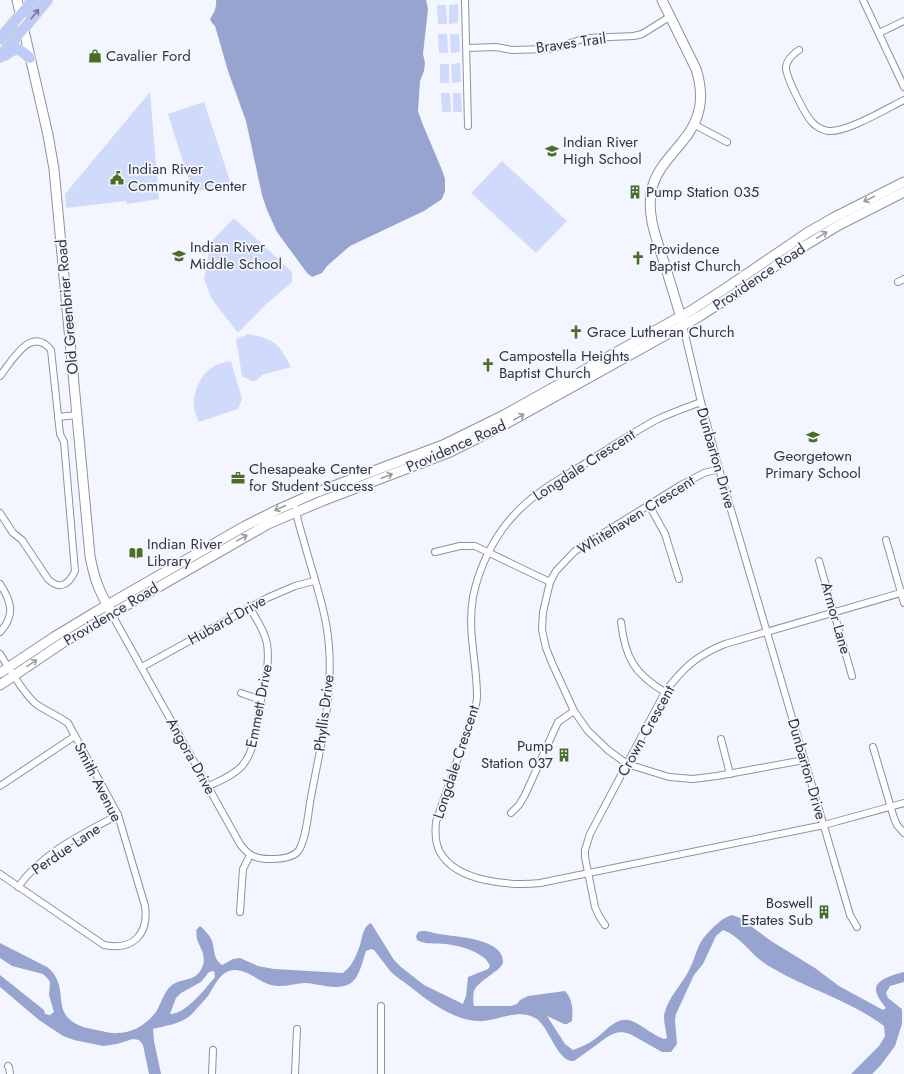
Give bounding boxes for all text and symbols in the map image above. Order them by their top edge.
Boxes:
one-way arrow [31,9,40,20]
street label: Braves Trail [534,27,608,59]
place label: Cavalier Ford [106,45,191,67]
shop icon: Cavalier Ford [87,48,103,64]
place label: Indian River High School [563,131,642,170]
school or university icon: Indian River High School [544,143,560,159]
place label: Indian River Community Center [128,158,247,197]
public building icon: Indian River Community Center [109,170,125,186]
place label: Pump Station 035 [646,181,759,203]
building icon: Pump Station 035 [627,184,643,200]
one-way arrow [863,196,875,203]
one-way arrow [816,231,828,239]
place label: Indian River Middle School [190,236,282,275]
place label: Providence Baptist Church [649,238,741,277]
street label: Providence Road [708,238,810,316]
street label: Old Greenbrier Road [50,239,84,375]
school or university icon: Indian River Middle School [171,248,187,264]
church icon: Providence Baptist Church [630,250,646,266]
place label: Grace Lutheran Church [587,321,735,343]
church icon: Grace Lutheran Church [568,324,584,340]
place label: Campostella Heights Baptist Church [499,345,629,384]
church icon: Campostella Heights Baptist Church [480,357,496,373]
street label: Dunbarton Drive [691,405,741,511]
one-way arrow [513,413,525,421]
street label: Providence Road [403,414,509,478]
street label: Longdale Crescent [528,423,640,506]
school or university icon: Georgetown Primary School [805,429,821,445]
place label: Georgetown Primary School [765,445,861,484]
place label: Chesapeake Center for Student Success [249,458,373,497]
office icon: Chesapeake Center for Student Success [230,470,246,486]
street label: Whitehaven Crescent [573,470,699,560]
one-way arrow [381,472,393,480]
one-way arrow [274,505,286,513]
place label: Indian River Library [147,533,223,572]
one-way arrow [236,534,248,542]
library icon: Indian River Library [128,545,144,561]
street label: Providence Road [59,577,163,651]
street label: Armor Lane [815,579,857,657]
street label: Hubard Drive [184,589,270,650]
one-way arrow [26,659,37,667]
street label: Emmett Drive [240,662,278,750]
street label: Phyllis Drive [308,673,340,753]
street label: Crown Crescent [612,681,680,781]
street label: Longdale Crescent [427,702,485,822]
street label: Angora Drive [161,714,221,799]
street label: Dunbarton Drive [782,716,832,822]
place label: Pump Station 037 [481,735,553,774]
street label: Smith Avenue [69,738,128,826]
building icon: Pump Station 037 [556,747,572,763]
street label: Perdue Lane [27,818,105,880]
place label: Boswell Estates Sub [741,892,813,931]
building icon: Boswell Estates Sub [816,904,832,920]

